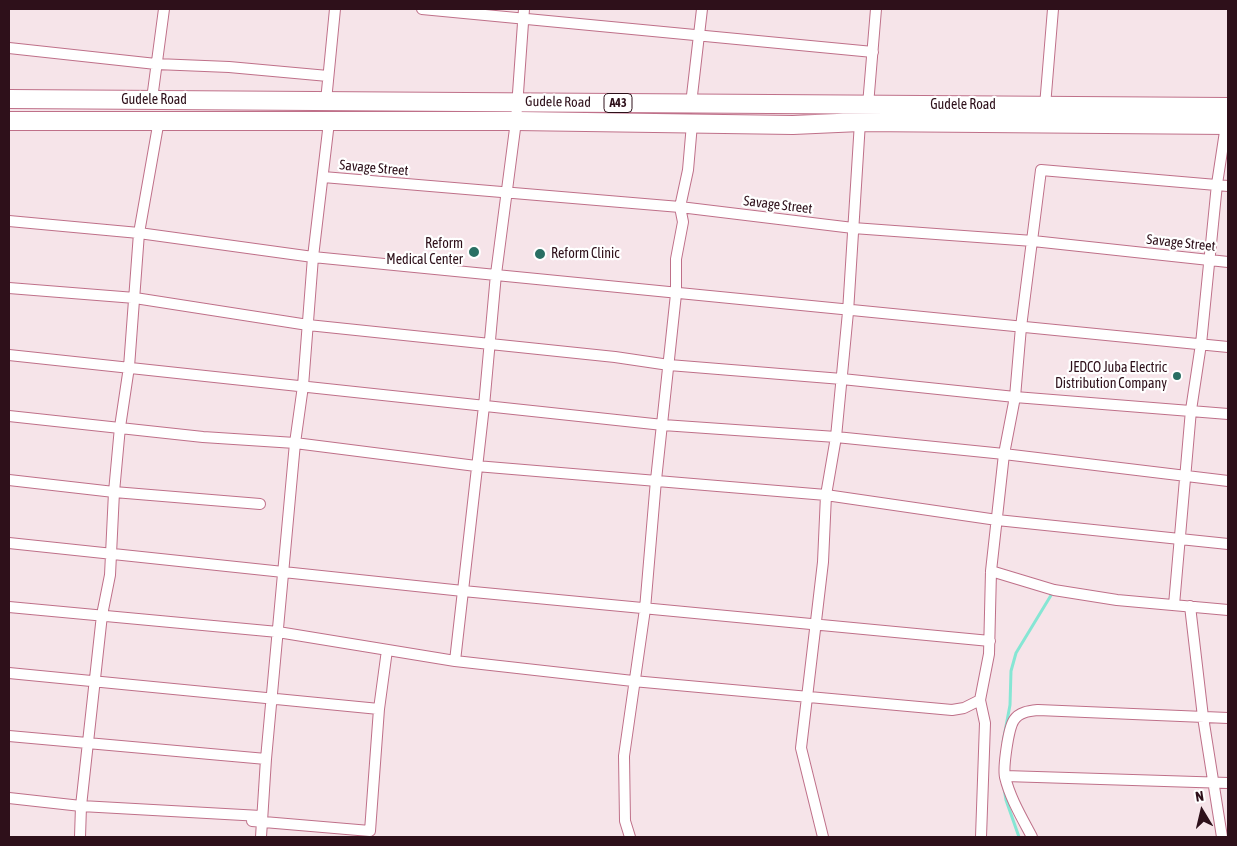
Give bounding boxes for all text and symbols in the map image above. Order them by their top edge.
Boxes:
street label: Gudele Road [121,92,187,108]
street label: Gudele Road [525,93,591,111]
road number: A43 [604,94,632,112]
street label: Gudele Road [930,97,996,113]
street label: Savage Street [339,157,409,179]
street label: Savage Street [743,192,813,218]
street label: Savage Street [1146,231,1216,255]
place label: Reform Medical Center [386,236,463,268]
marker: Reform Medical Center [467,245,481,259]
place label: Reform Clinic [551,246,619,262]
marker: Reform Clinic [533,247,547,261]
place label: JEDCO Juba Electric Distribution Company [1055,360,1167,392]
marker: JEDCO Juba Electric Distribution Company [1171,370,1183,382]
north arrow [1177,786,1227,836]
text: N [1194,788,1205,805]

